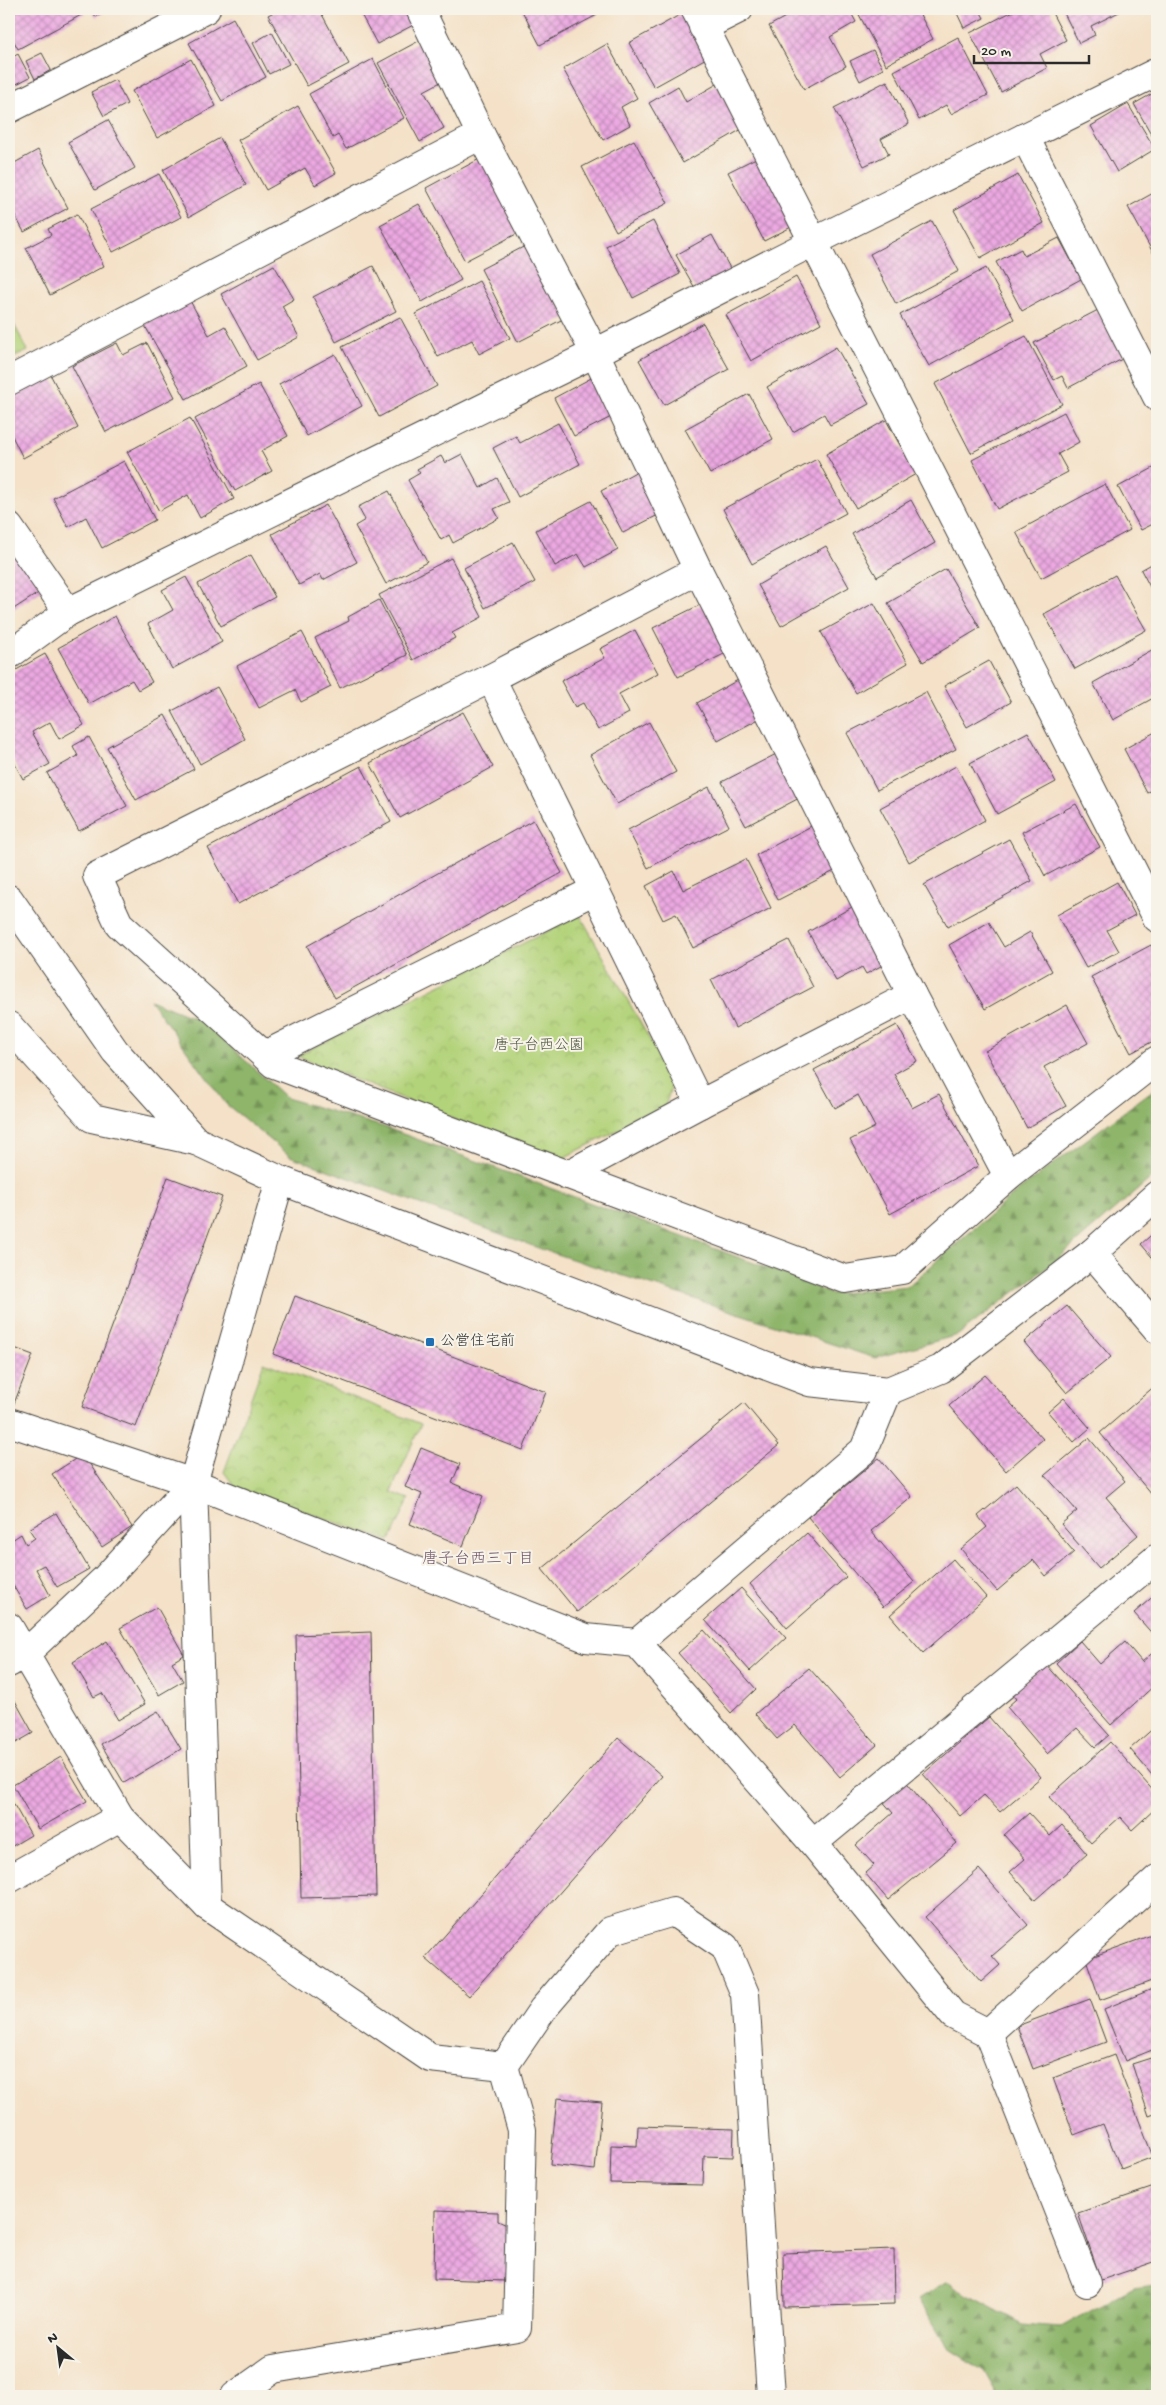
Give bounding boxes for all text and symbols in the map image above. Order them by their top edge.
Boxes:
scale bar [974,32,1088,64]
text: 20 m [981,43,1011,61]
park label: 唐子台西公園 [494,1036,584,1055]
place label: 公営住宅前 [440,1332,515,1351]
marker: 公営住宅前 [424,1336,436,1348]
district label: 唐子台西三丁目 [422,1549,534,1570]
north arrow [32,2322,82,2372]
text: N [45,2329,61,2348]

